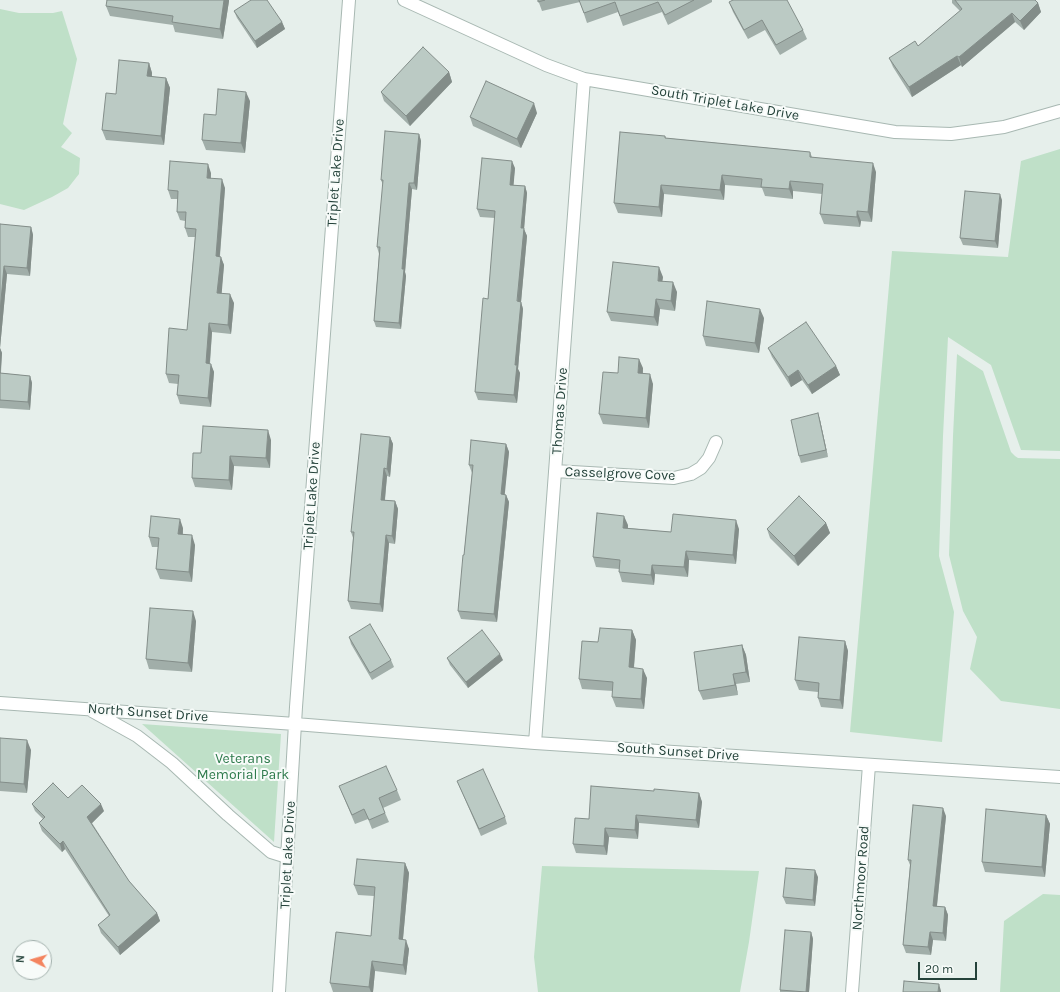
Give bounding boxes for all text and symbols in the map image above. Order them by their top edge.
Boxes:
street label: South Triplet Lake Drive [650,82,800,124]
street label: Triplet Lake Drive [324,118,348,228]
street label: Thomas Drive [549,367,571,455]
street label: Triplet Lake Drive [300,441,324,551]
street label: Casselgrove Cove [564,464,676,484]
street label: North Sunset Drive [87,700,209,726]
street label: South Sunset Drive [616,739,740,765]
park label: Veterans Memorial Park [197,751,289,784]
street label: Triplet Lake Drive [277,800,299,910]
street label: Northmoor Road [849,825,873,931]
north arrow [12,940,52,980]
scale bar [920,954,979,980]
text: N [14,955,27,964]
text: 20 m [925,962,953,976]

